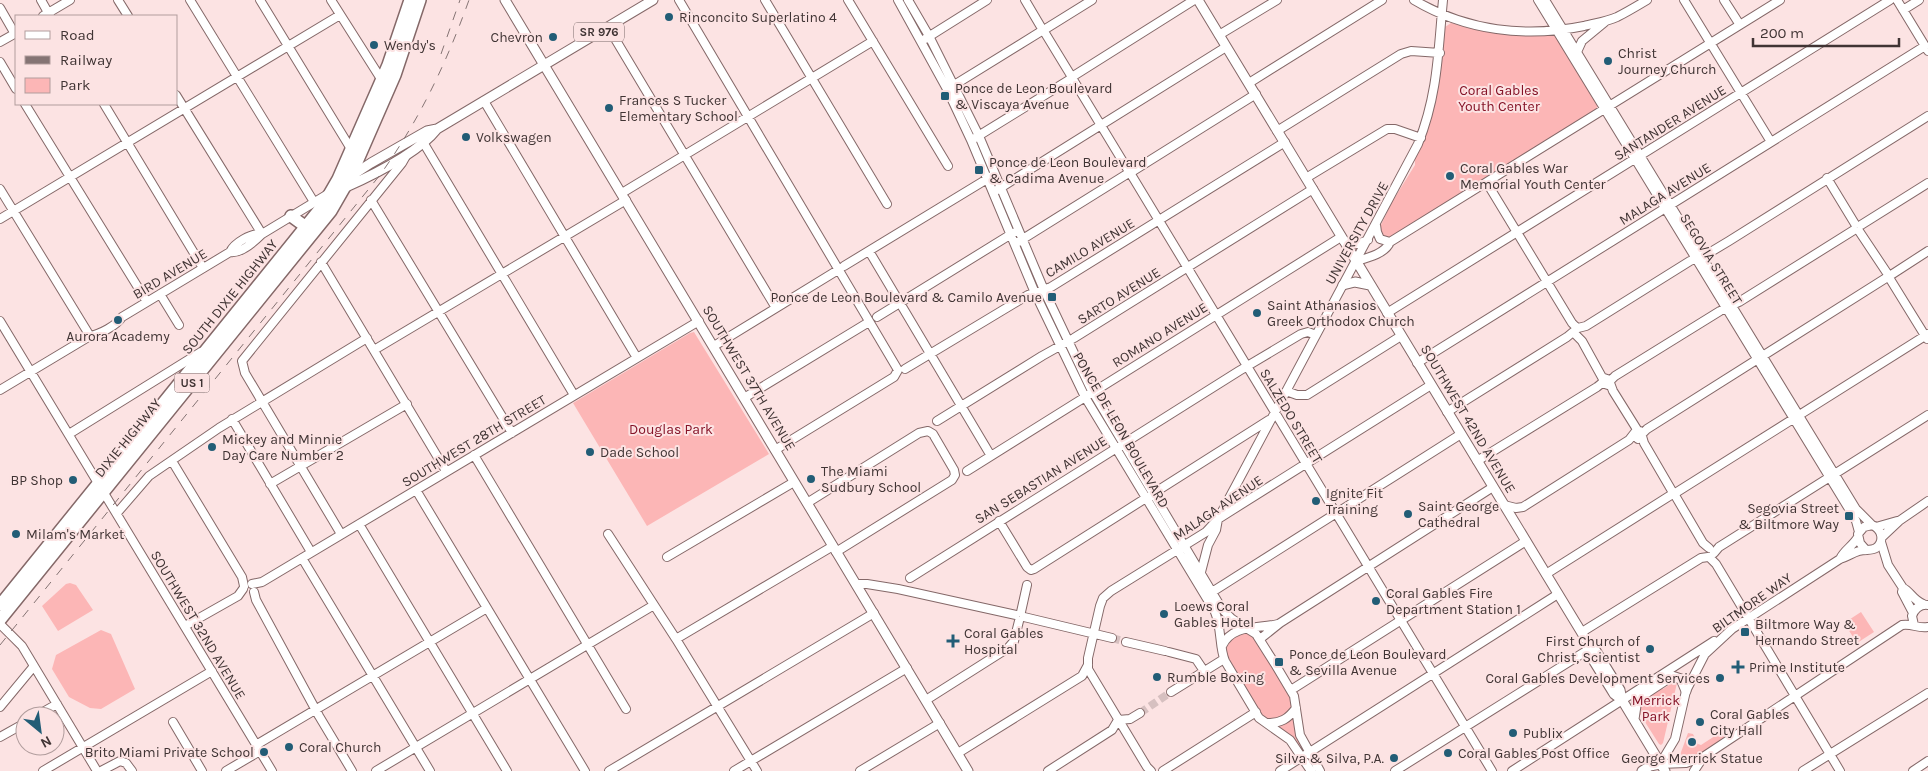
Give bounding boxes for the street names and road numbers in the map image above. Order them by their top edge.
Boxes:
road number: SR 976 [574,22,624,42]
street label: SANTANDER AVENUE [1611,82,1729,164]
street label: MALAGA AVENUE [1616,159,1714,229]
street label: UNIVERSITY DRIVE [1322,179,1392,287]
street label: SEGOVIA STREET [1676,210,1746,308]
street label: CAMILO AVENUE [1042,215,1138,281]
street label: SOUTH DIXIE HIGHWAY [179,236,282,358]
street label: BIRD AVENUE [130,245,210,303]
street label: SARTO AVENUE [1074,264,1164,328]
street label: ROMANO AVENUE [1109,299,1211,371]
street label: SOUTHWEST 37TH AVENUE [699,302,799,454]
street label: SOUTHWEST 42ND AVENUE [1417,342,1519,496]
street label: PONCE DE LEON BOULEVARD [1069,349,1173,511]
street label: SALZEDO STREET [1256,366,1326,466]
road number: US 1 [174,373,210,392]
street label: SOUTHWEST 28TH STREET [399,391,549,491]
street label: DIXIE HIGHWAY [91,395,165,481]
street label: SAN SEBASTIAN AVENUE [972,432,1110,528]
street label: MALAGA AVENUE [1170,472,1266,544]
street label: SOUTHWEST 32ND AVENUE [147,547,249,703]
street label: BILTMORE WAY [1709,569,1795,637]

